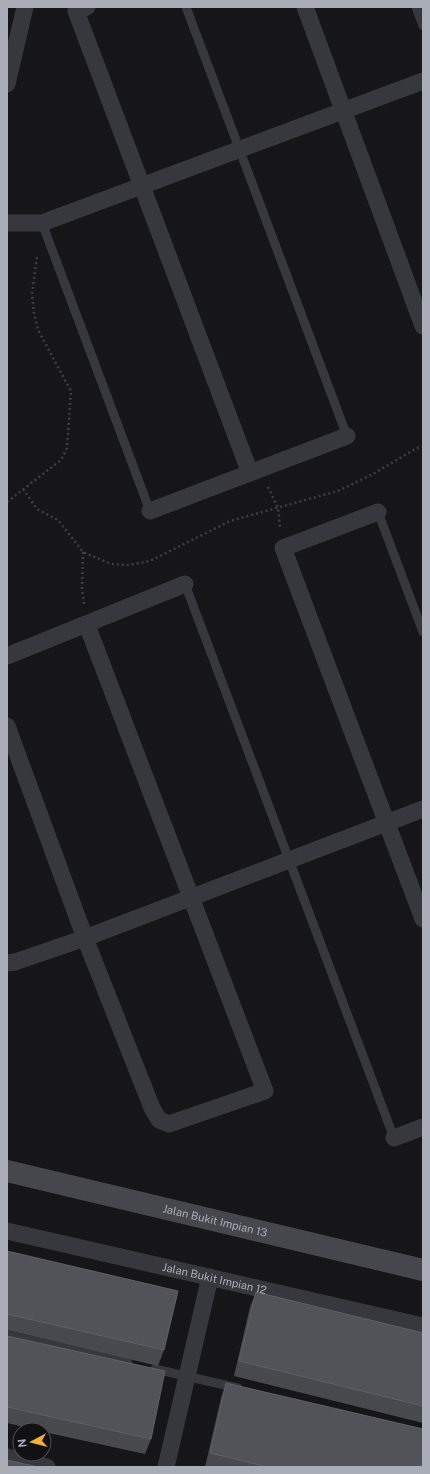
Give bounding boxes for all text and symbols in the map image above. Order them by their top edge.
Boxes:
street label: Jalan Bukit Impian 13 [162,1202,269,1239]
street label: Jalan Bukit Impian 12 [161,1261,268,1296]
north arrow [12,1422,52,1462]
text: N [16,1438,29,1448]

